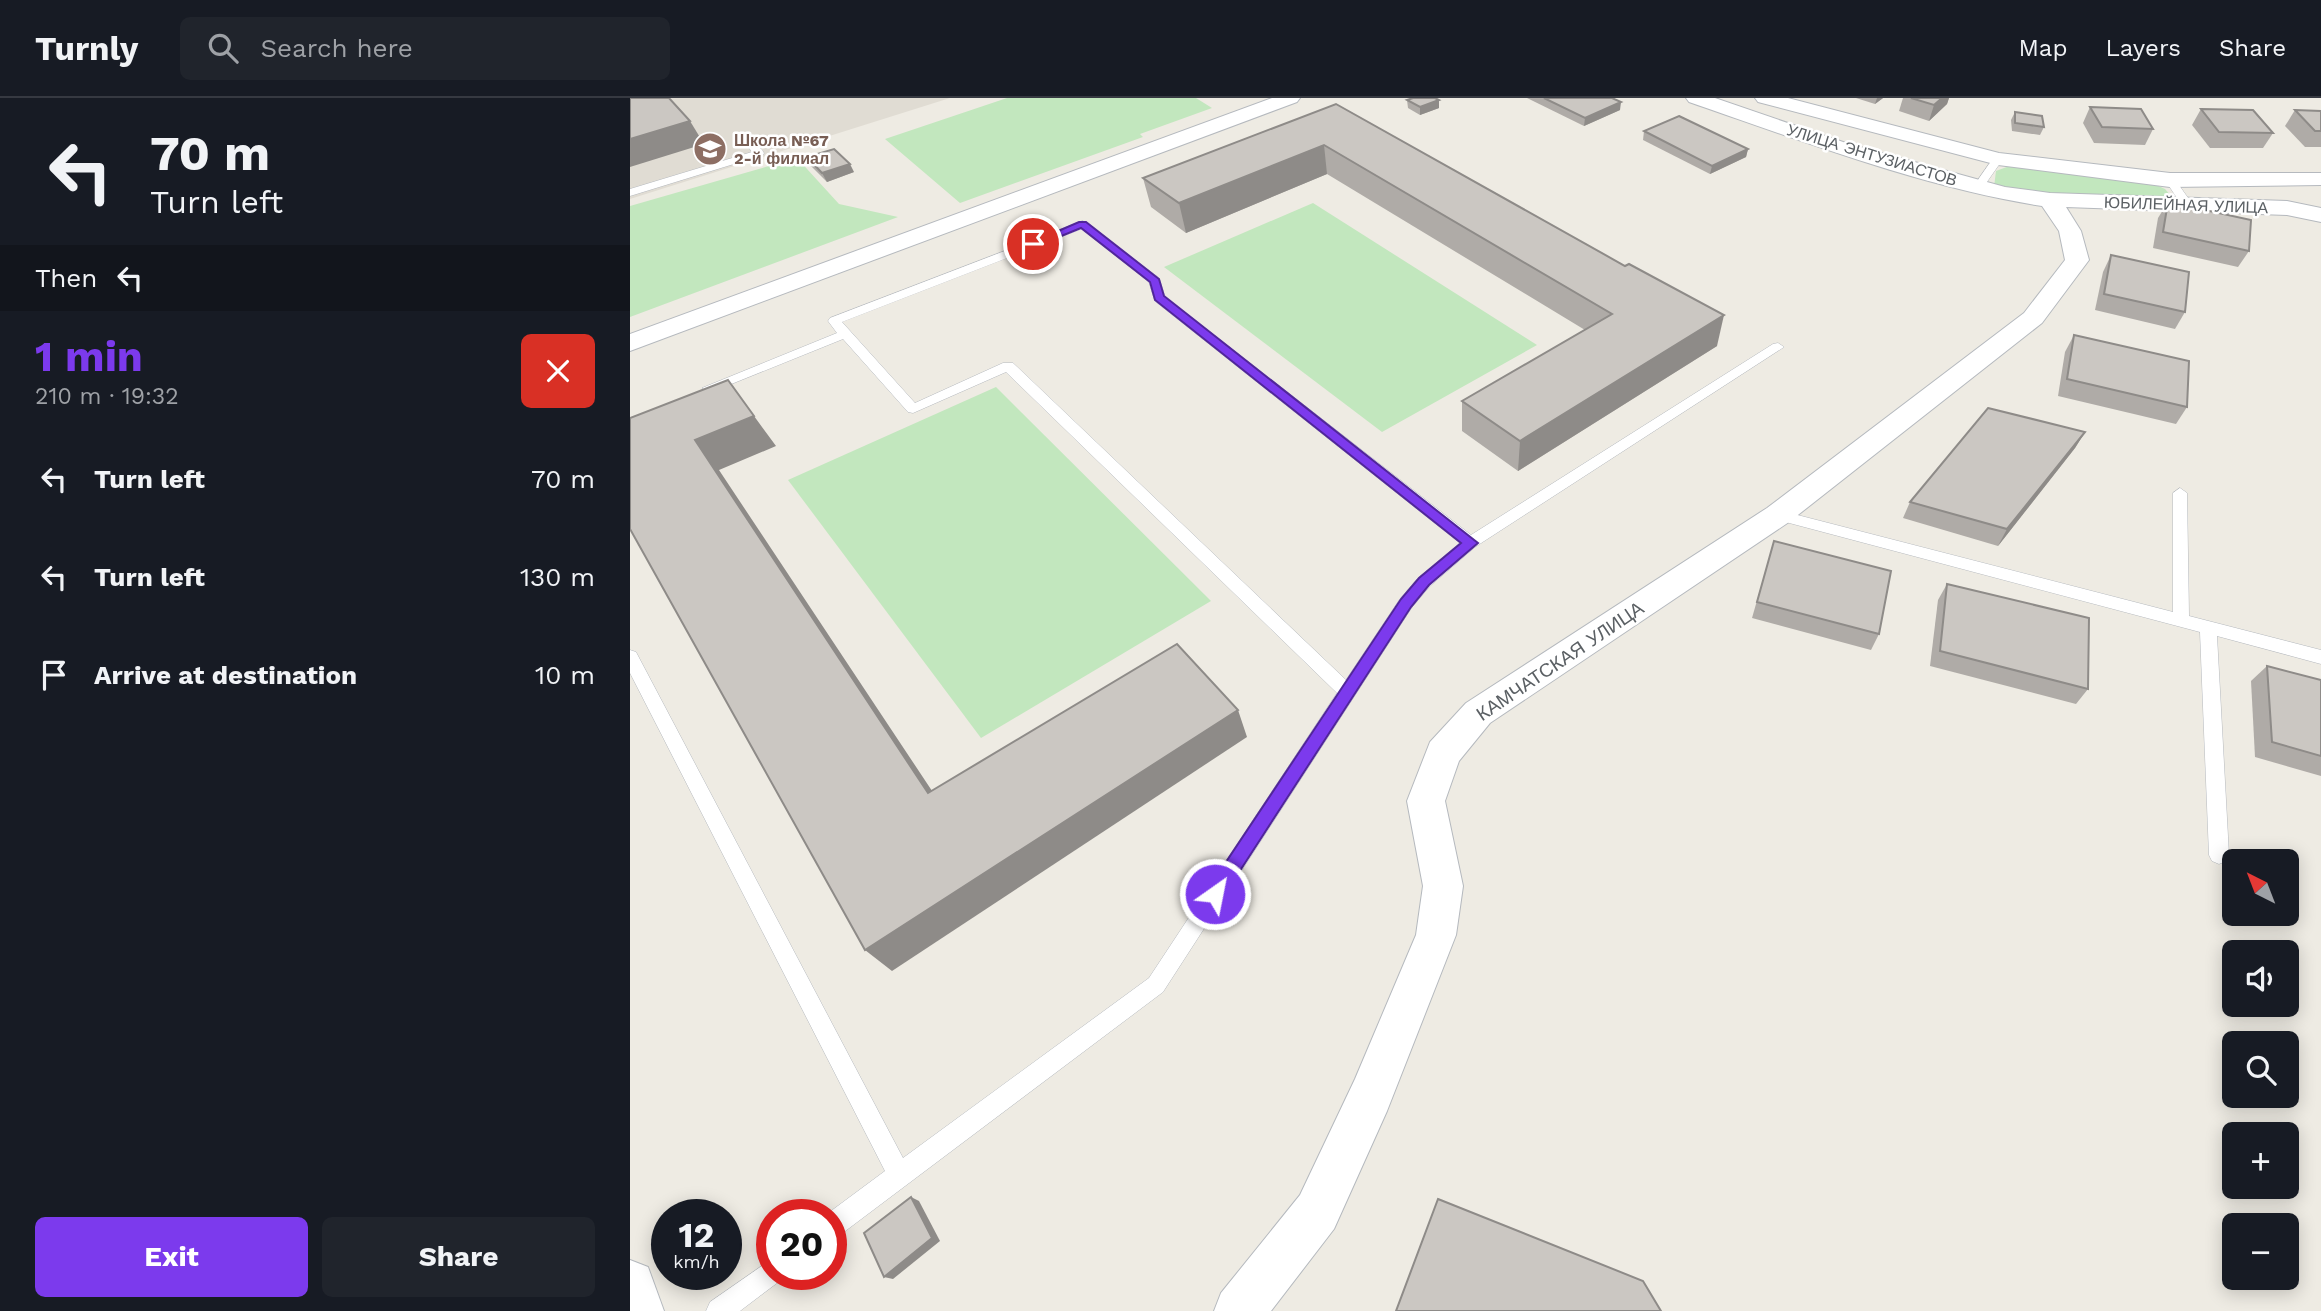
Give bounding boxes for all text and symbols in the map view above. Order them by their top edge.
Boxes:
search box [180,17,670,80]
text: Turnly [35,29,138,68]
icon: search [204,29,242,67]
text: Search here [260,33,413,63]
text: Map [2019,34,2067,62]
text: Layers [2105,34,2181,62]
text: Share [2219,34,2286,62]
street label: УЛИЦА ЭНТУЗИАСТОВ [1785,120,1959,190]
text: 70 m [150,124,270,182]
icon: left [35,126,126,217]
school or university icon: Школа №67 2-й филиал [691,130,729,168]
place label: Школа №67 2-й филиал [734,131,829,168]
text: Turn left [150,183,283,221]
street label: ЮБИЛЕЙНАЯ УЛИЦА [2104,193,2269,217]
pin [1003,214,1063,274]
icon: arrive [1014,225,1052,263]
icon: left [111,259,149,297]
text: Then [35,263,97,293]
text: 1 min [35,332,143,381]
button: close [521,334,595,408]
text: 210 m · 19:32 [35,383,179,410]
icon: left [35,460,73,498]
text: Turn left [94,464,205,494]
text: 70 m [531,464,595,494]
icon: left [35,558,73,596]
text: Turn left [94,562,205,592]
text: 130 m [520,562,595,592]
street label: КАМЧАТСКАЯ УЛИЦА [1472,596,1648,726]
icon: arrive [35,656,73,694]
text: Arrive at destination [94,660,357,690]
text: 10 m [535,660,595,690]
north arrow [2222,849,2300,926]
map controls [2222,849,2299,1290]
position arrow [1178,857,1252,931]
button: sound [2222,940,2299,1017]
button: search [2222,1031,2299,1108]
button: + [2222,1122,2299,1199]
speed limit sign: 20 [756,1199,847,1290]
button: − [2222,1213,2299,1290]
text: 12 [679,1214,714,1256]
button: Exit [35,1217,308,1297]
button: Share [322,1217,595,1297]
text: km/h [673,1251,720,1272]

